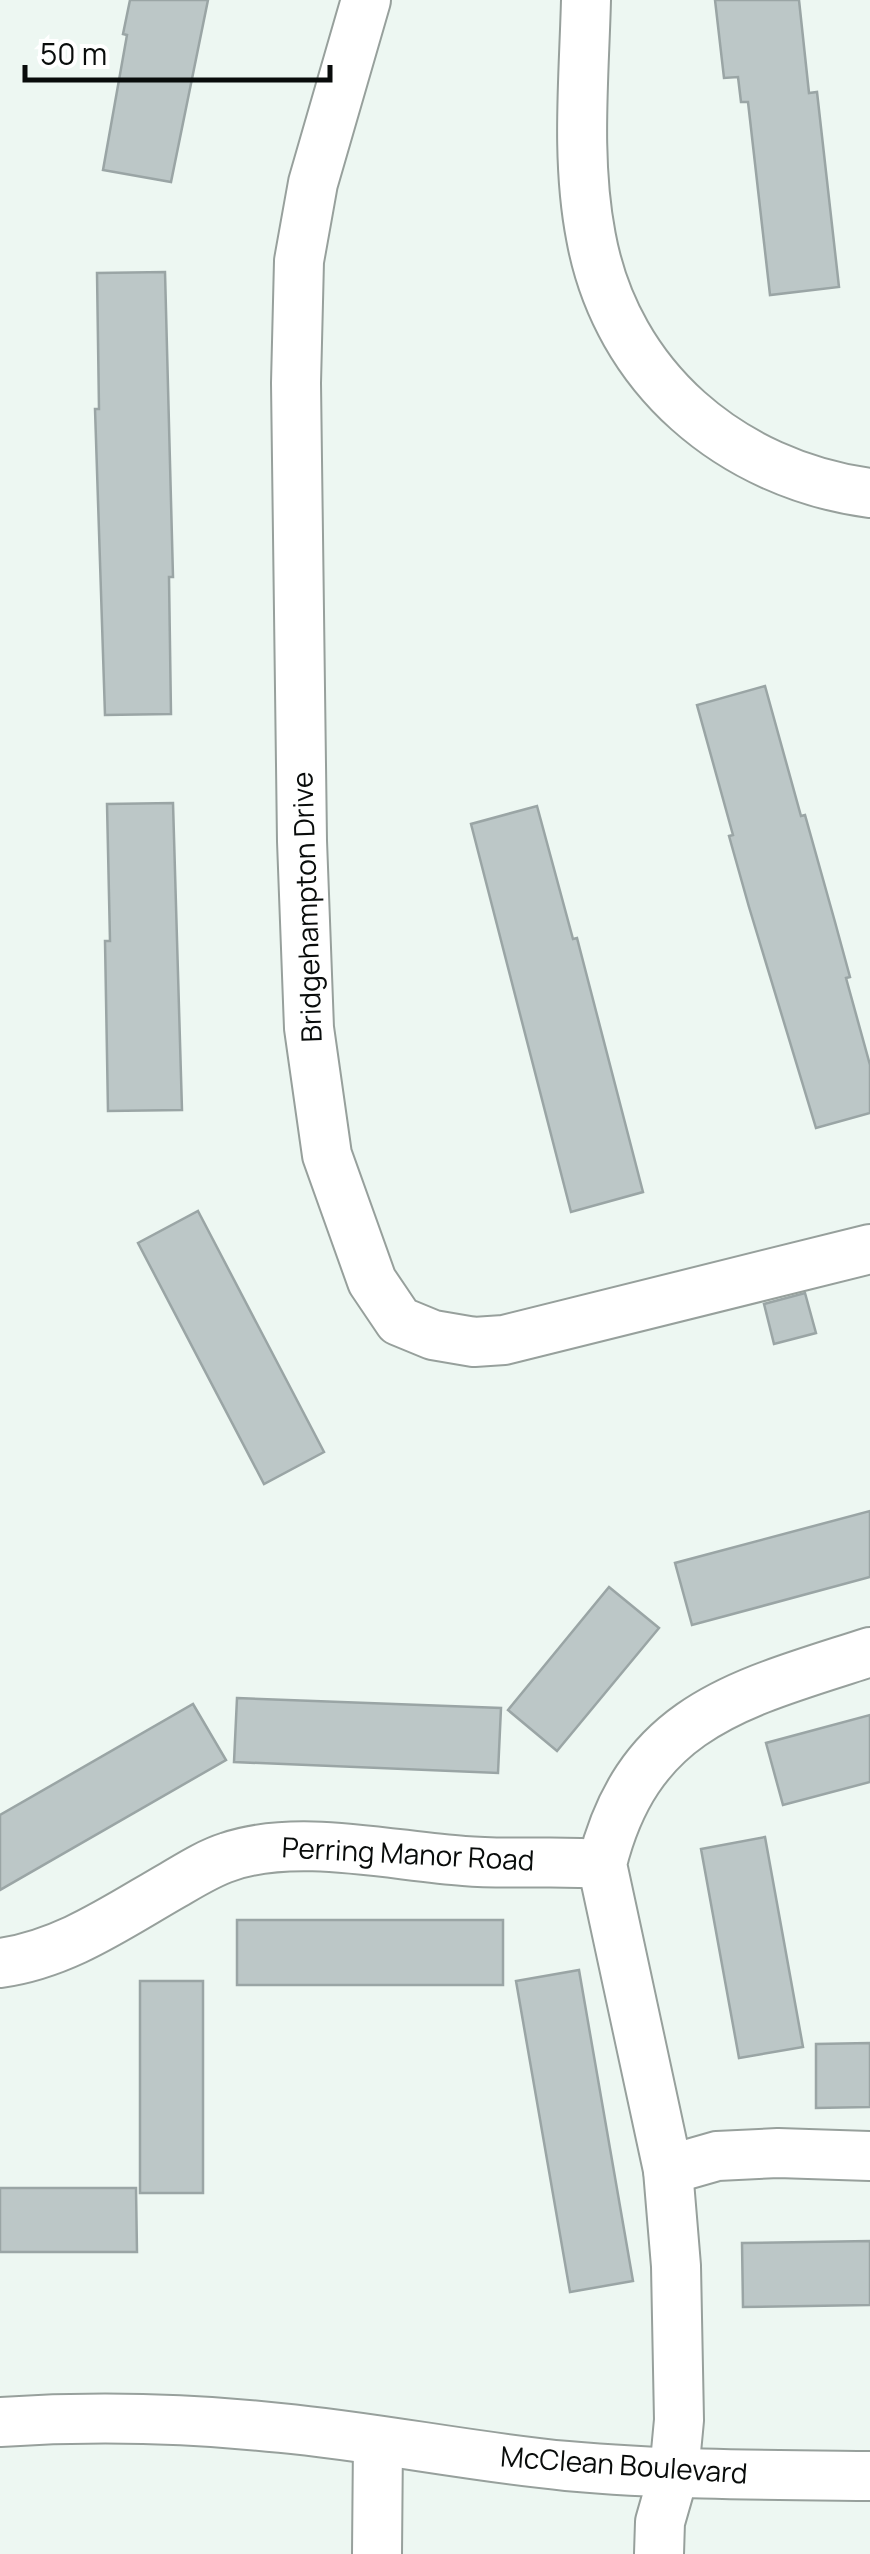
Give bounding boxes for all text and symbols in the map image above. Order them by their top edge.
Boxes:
scale bar [25,20,330,82]
text: 50 m [40,33,107,74]
street label: Bridgehampton Drive [282,771,330,1043]
street label: Perring Manor Road [281,1827,535,1879]
street label: McClean Boulevard [499,2436,749,2492]

